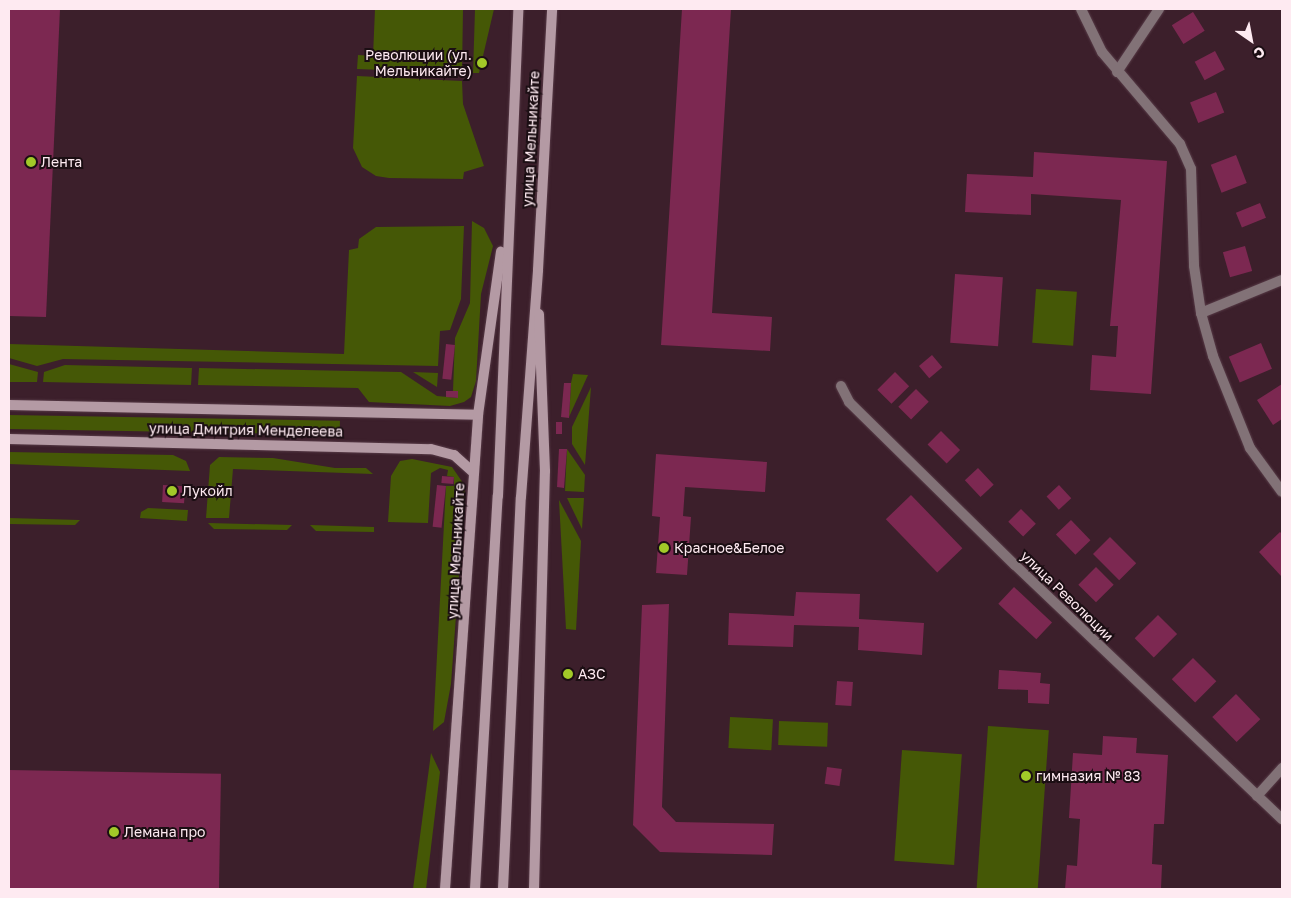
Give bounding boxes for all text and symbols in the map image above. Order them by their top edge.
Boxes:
north arrow [1226,15,1276,65]
text: С [1251,43,1268,63]
place label: Революции (ул. Мельникайте) [365,47,472,80]
marker: Революции (ул. Мельникайте) [476,57,488,69]
street label: улица Мельникайте [519,70,543,208]
place label: Лента [41,154,82,170]
marker: Лента [25,156,37,168]
street label: улица Дмитрия Менделеева [149,420,343,440]
street label: улица Мельникайте [444,482,468,620]
place label: Лукойл [182,483,233,499]
marker: Лукойл [166,485,178,497]
place label: Красное&Белое [674,540,784,556]
marker: Красное&Белое [658,542,670,554]
street label: улица Революции [1017,547,1117,645]
place label: АЗС [578,666,605,682]
marker: АЗС [562,668,574,680]
place label: гимназия № 83 [1036,768,1140,784]
marker: гимназия № 83 [1020,770,1032,782]
place label: Лемана про [124,824,205,840]
marker: Лемана про [108,826,120,838]

